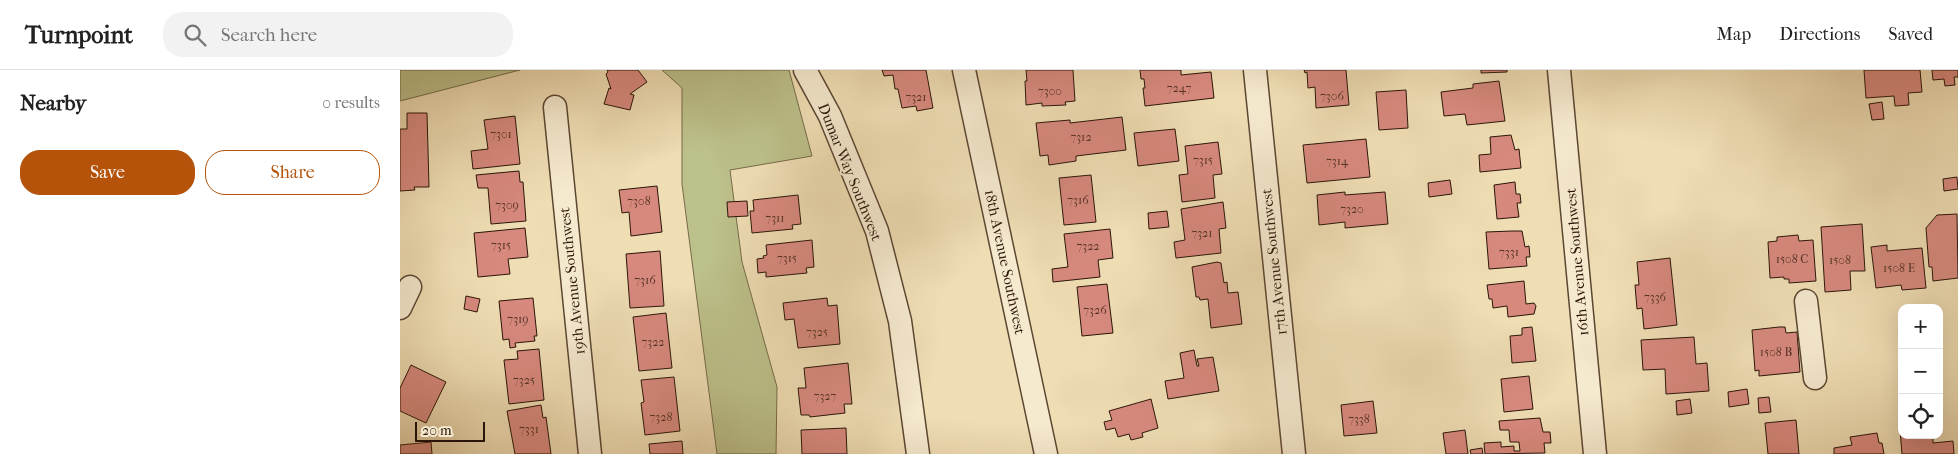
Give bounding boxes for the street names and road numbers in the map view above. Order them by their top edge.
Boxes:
street label: Dumar Way Southwest [814,101,886,244]
street label: 17th Avenue Southwest [1257,187,1291,336]
street label: 16th Avenue Southwest [1562,187,1592,337]
street label: 18th Avenue Southwest [981,188,1029,337]
street label: 19th Avenue Southwest [555,206,589,356]

